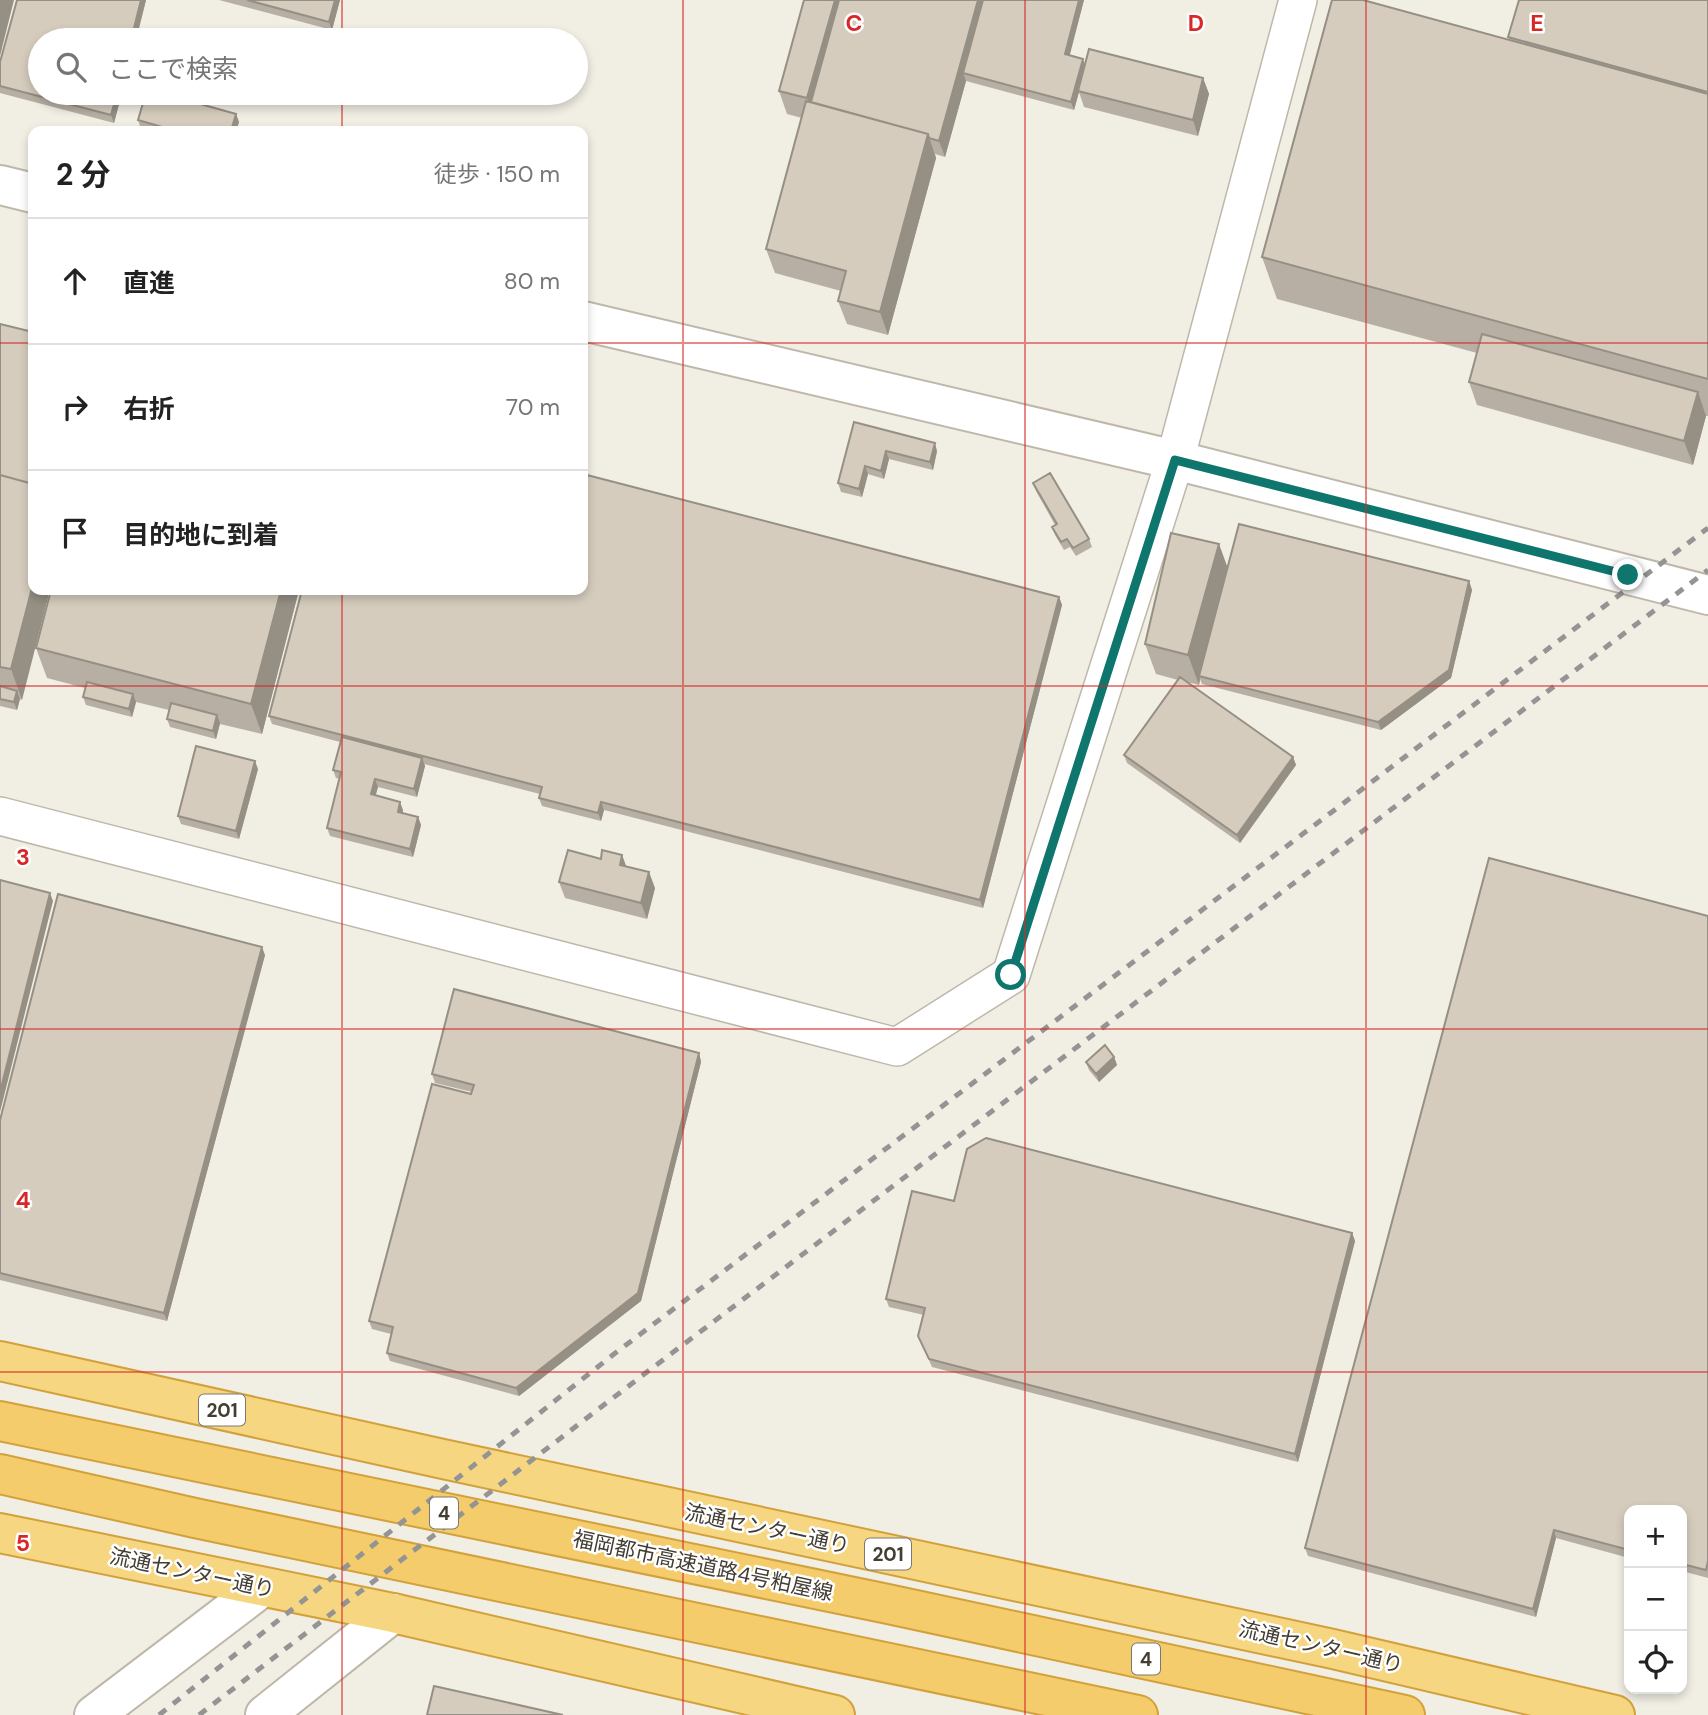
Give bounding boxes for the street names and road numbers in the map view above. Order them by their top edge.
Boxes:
road number: 201 [199,1394,245,1426]
road number: 4 [430,1498,458,1528]
street label: 流通センター通り [682,1498,852,1560]
street label: 福岡都市高速道路4号粕屋線 [571,1525,835,1607]
road number: 201 [865,1538,911,1570]
street label: 流通センター通り [107,1542,277,1604]
street label: 流通センター通り [1236,1614,1406,1680]
road number: 4 [1132,1644,1160,1674]

